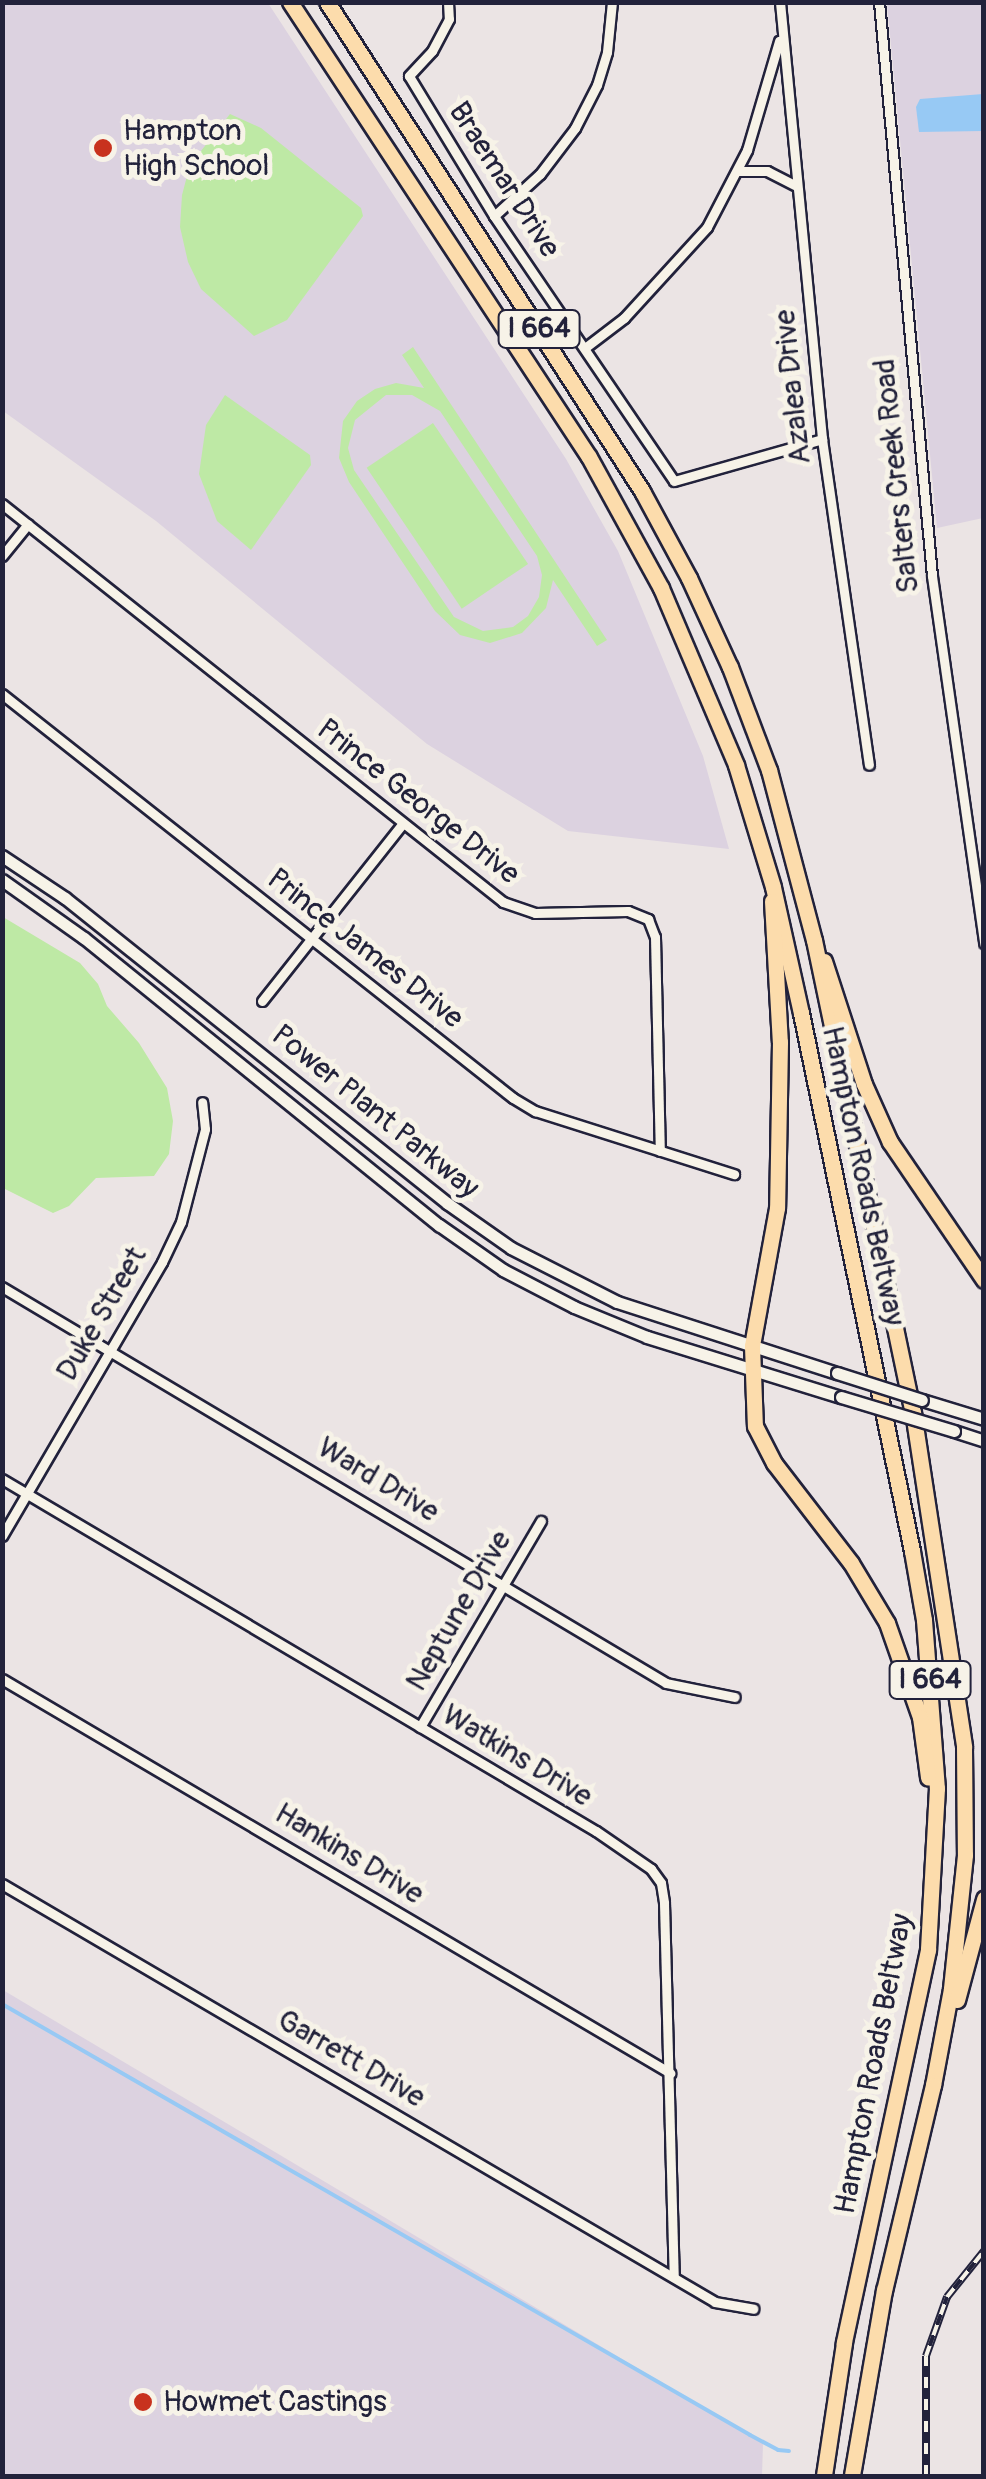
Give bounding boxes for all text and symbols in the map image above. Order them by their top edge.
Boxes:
street label: Braemar Drive [440,96,568,264]
place label: Hampton High School [123,113,269,184]
marker: Hampton High School [92,137,114,159]
road number: I 664 [496,306,582,352]
street label: Azalea Drive [767,308,819,466]
street label: Salters Creek Road [867,357,927,595]
street label: Prince George Drive [310,712,526,892]
street label: Prince James Drive [260,861,470,1037]
street label: Power Plant Parkway [264,1017,486,1207]
street label: Hampton Roads Beltway [814,1023,912,1329]
street label: Duke Street [49,1241,155,1387]
street label: Ward Drive [311,1430,445,1530]
street label: Neptune Drive [399,1525,519,1697]
road number: I 664 [888,1657,972,1703]
street label: Watkins Drive [435,1697,599,1815]
street label: Hankins Drive [268,1796,430,1912]
street label: Hampton Roads Beltway [827,1911,921,2217]
street label: Garrett Drive [271,2002,431,2116]
place label: Howmet Castings [163,2384,387,2420]
marker: Howmet Castings [132,2391,154,2413]

